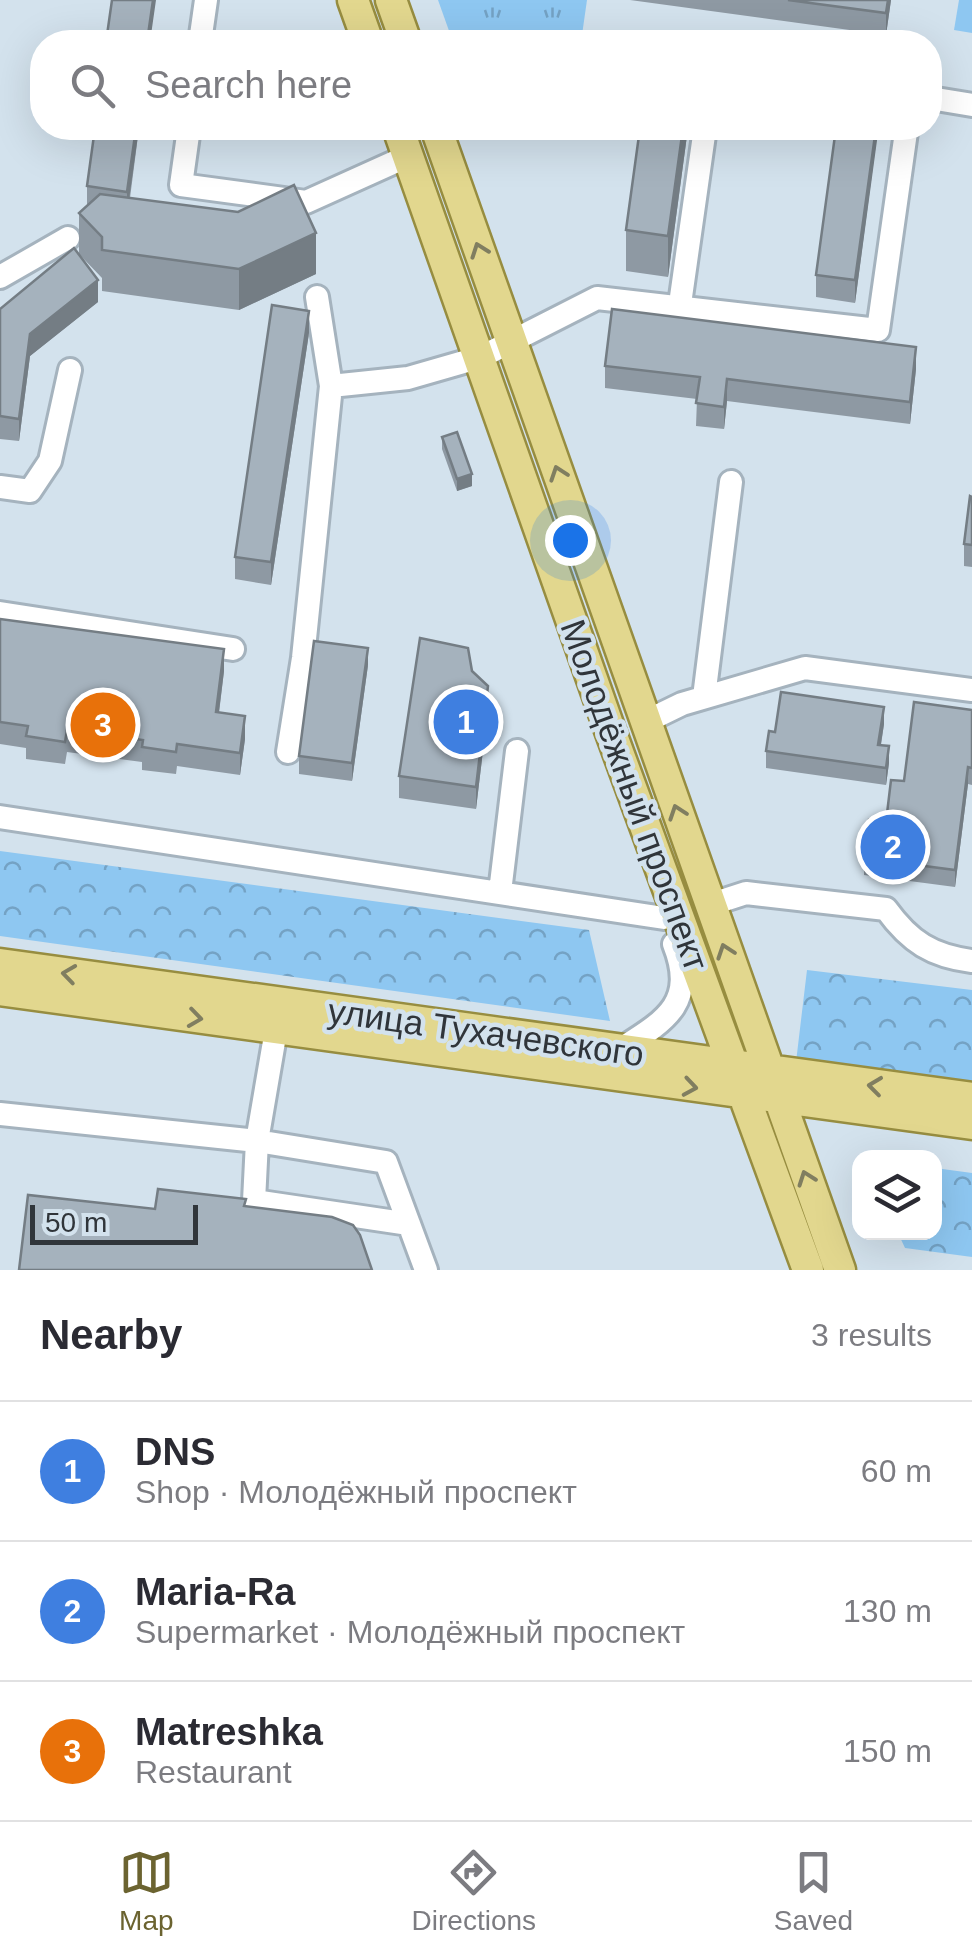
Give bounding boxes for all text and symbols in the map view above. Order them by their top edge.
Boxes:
search box [30,30,942,140]
icon: search [65,58,120,113]
text: Search here [145,64,352,106]
one-way arrow [471,242,491,259]
one-way arrow [549,465,570,482]
your location [545,515,596,566]
street label: Молодёжный проспект [553,614,717,976]
pin: 1 [434,684,498,760]
pin: 3 [70,688,136,762]
one-way arrow [668,805,688,822]
pin: 2 [860,810,926,884]
one-way arrow [716,943,737,960]
one-way arrow [61,964,77,985]
street label: улица Тухачевского [325,991,647,1073]
one-way arrow [186,1006,203,1027]
one-way arrow [682,1075,698,1096]
one-way arrow [867,1076,884,1097]
map controls [852,1150,942,1240]
button: layers [852,1150,942,1240]
one-way arrow [797,1171,818,1188]
scale bar [30,1200,198,1244]
text: 50 m [45,1207,107,1238]
text: Nearby [40,1311,182,1358]
text: 3 results [811,1317,932,1353]
text: DNS [135,1431,215,1473]
text: 1 [64,1453,81,1489]
text: 60 m [861,1453,932,1489]
text: Shop · Молодёжный проспект [135,1474,577,1510]
text: Maria-Ra [135,1571,296,1613]
text: 2 [64,1593,81,1629]
text: 130 m [843,1593,932,1629]
text: Supermarket · Молодёжный проспект [135,1614,685,1650]
text: Matreshka [135,1711,323,1753]
text: 3 [64,1733,81,1769]
text: 150 m [843,1733,932,1769]
text: Restaurant [135,1754,292,1790]
tab: Map [119,1845,174,1937]
tab: Directions [412,1845,536,1937]
tab: Saved [774,1845,853,1937]

